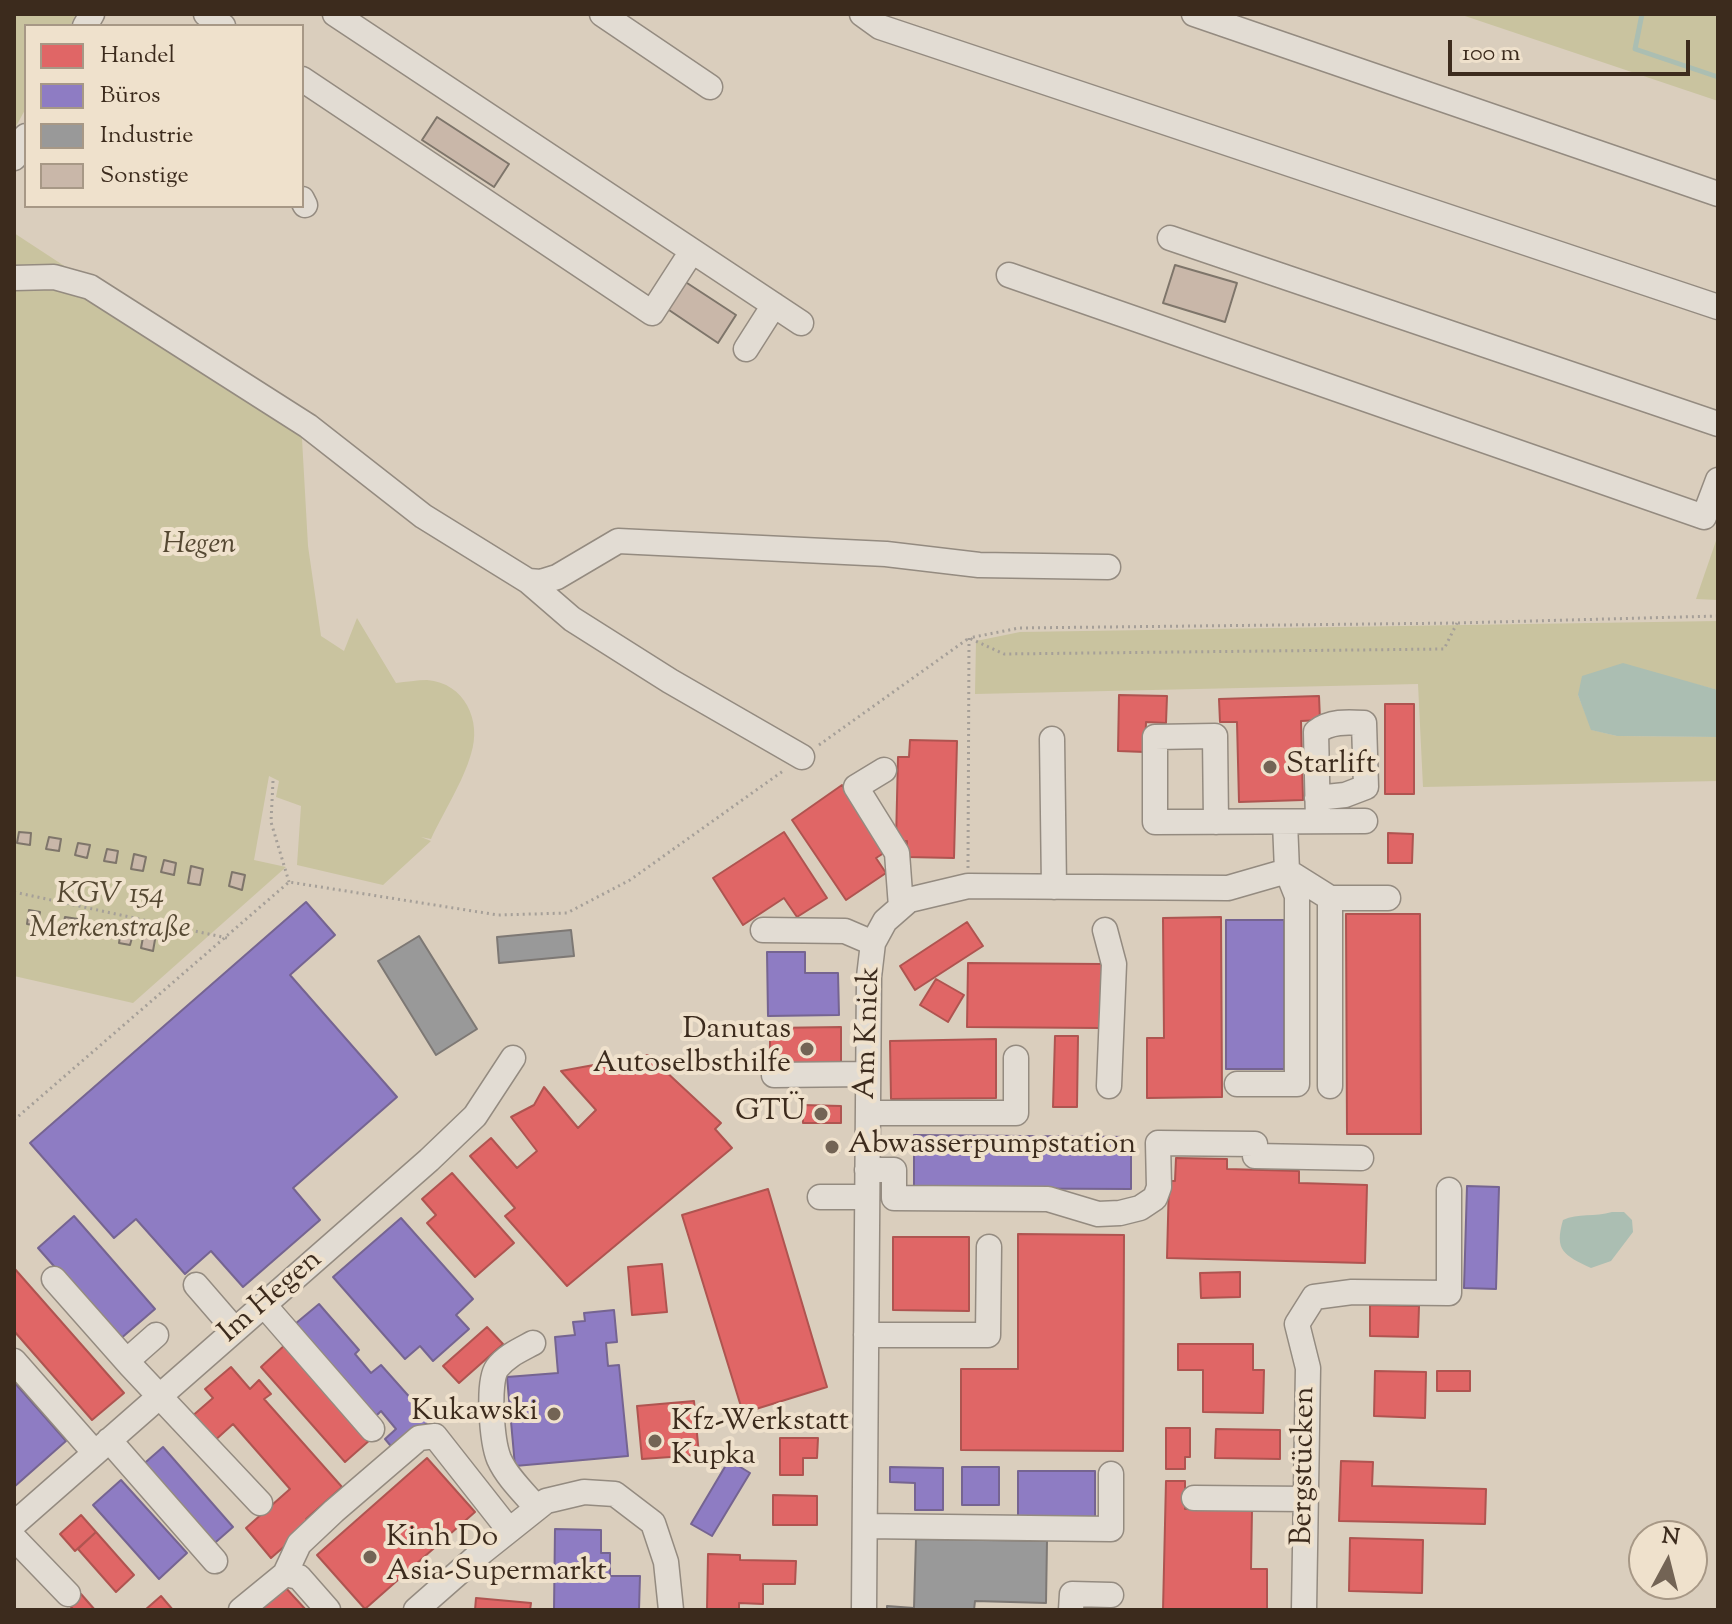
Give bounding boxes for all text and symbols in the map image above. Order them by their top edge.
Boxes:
legend [24,24,304,208]
scale bar [1452,24,1694,74]
text: 100 m [1462,37,1520,71]
text: Handel [100,39,175,73]
text: Büros [100,79,161,113]
text: Industrie [100,119,193,153]
text: Sonstige [100,159,189,193]
park label: Hegen [162,529,236,565]
place label: Starlift [1286,749,1376,785]
marker: Starlift [1261,758,1279,776]
park label: KGV 154 Merkenstraße [29,879,191,950]
street label: Am Knick [850,966,890,1100]
place label: Danutas Autoselbsthilfe [593,1014,791,1084]
marker: Danutas Autoselbsthilfe [798,1040,816,1058]
place label: GTÜ [735,1096,805,1132]
marker: GTÜ [812,1105,830,1123]
place label: Abwasserpumpstation [848,1129,1136,1165]
marker: Abwasserpumpstation [823,1138,841,1156]
street label: Im Hegen [213,1243,331,1353]
street label: Bergstücken [1287,1386,1325,1546]
place label: Kukawski [411,1396,538,1432]
marker: Kukawski [545,1405,563,1423]
place label: Kfz-Werkstatt Kupka [671,1406,849,1476]
marker: Kfz-Werkstatt Kupka [646,1432,664,1450]
north arrow [1628,1520,1708,1600]
text: N [1660,1521,1681,1555]
place label: Kinh Do Asia-Supermarkt [386,1522,607,1592]
marker: Kinh Do Asia-Supermarkt [361,1548,379,1566]

